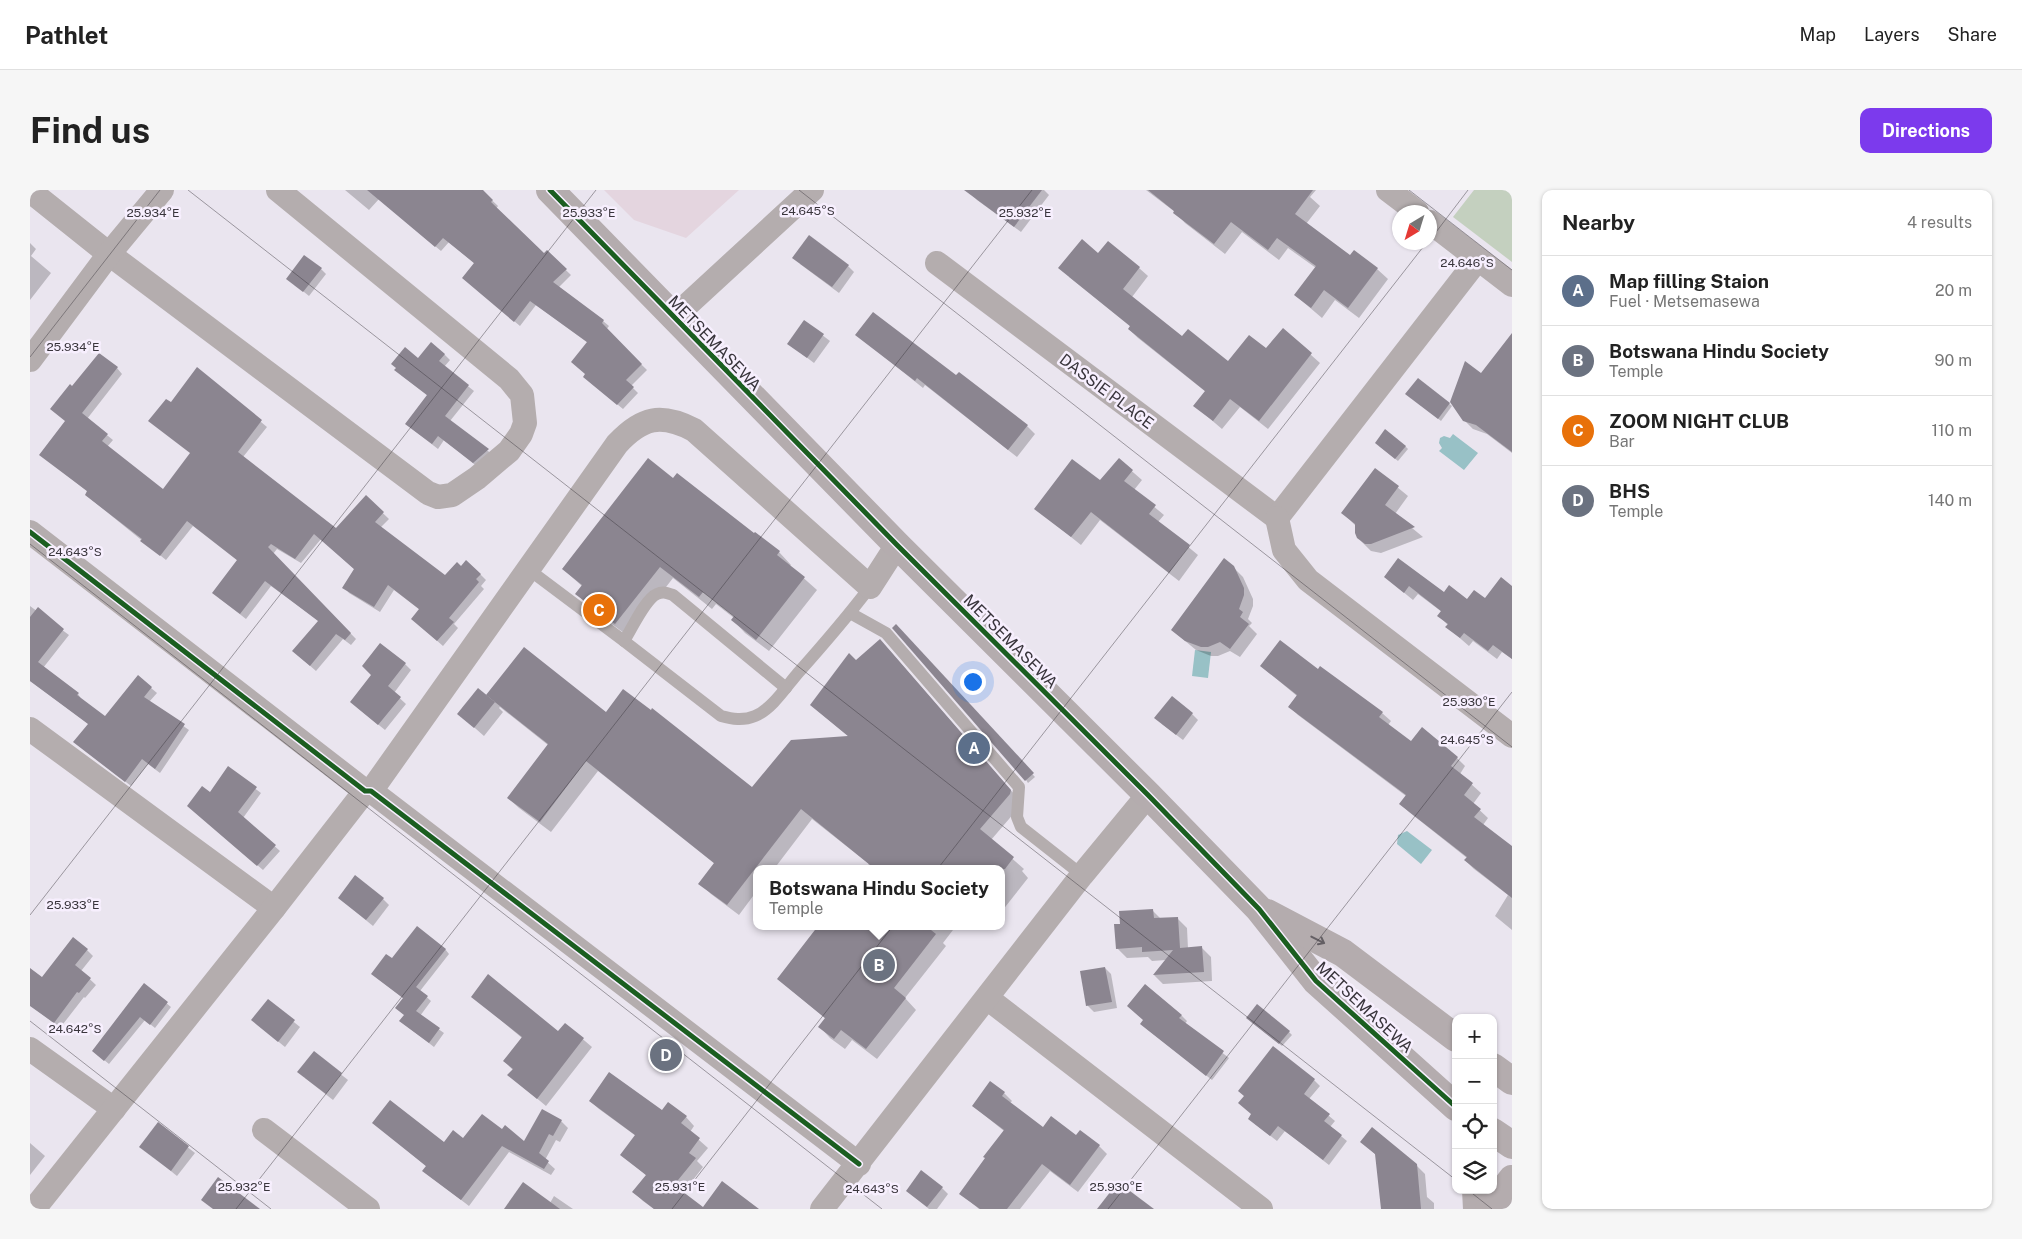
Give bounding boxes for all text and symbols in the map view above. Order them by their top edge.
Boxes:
text: Pathlet [25,21,108,49]
text: Map [1800,24,1836,45]
text: Layers [1864,24,1920,45]
text: Share [1948,24,1997,45]
button: Directions [1860,108,1992,153]
text: Find us [30,110,150,151]
text: 24.645°S [781,204,835,218]
north arrow [1392,205,1437,250]
text: 25.934°E [126,206,180,220]
text: 25.933°E [563,206,616,220]
text: 25.932°E [999,206,1051,220]
text: Nearby [1562,210,1635,235]
text: 4 results [1907,213,1972,232]
text: 24.646°S [1440,256,1494,270]
text: Map filling Staion [1609,270,1769,292]
text: A [1572,281,1584,300]
text: 20 m [1935,281,1972,300]
street label: METSEMASEWA [664,292,765,395]
text: Fuel · Metsemasewa [1609,292,1760,311]
text: 25.934°E [46,340,100,354]
text: Botswana Hindu Society [1609,340,1829,362]
street label: DASSIE PLACE [1056,350,1158,433]
text: B [1573,351,1583,370]
text: 90 m [1935,351,1972,370]
text: Temple [1609,362,1663,381]
text: ZOOM NIGHT CLUB [1609,410,1789,432]
text: C [1572,421,1584,440]
text: 110 m [1931,421,1972,440]
text: Bar [1609,432,1635,451]
text: BHS [1609,480,1650,502]
text: D [1572,491,1584,510]
text: 140 m [1928,491,1972,510]
text: Temple [1609,502,1663,521]
text: 24.643°S [48,545,102,559]
street label: METSEMASEWA [960,590,1062,692]
pin: C [583,591,615,629]
your location [960,669,986,695]
text: 25.930°E [1443,695,1495,709]
pin: A [958,729,990,767]
text: 24.645°S [1440,733,1494,747]
popup [753,865,1005,930]
text: Botswana Hindu Society [769,877,989,899]
text: 25.933°E [47,898,100,912]
text: Temple [769,899,823,918]
one-way arrow [1310,935,1325,945]
pin: B [863,946,895,984]
street label: METSEMASEWA [1312,958,1417,1057]
map controls [1452,1014,1497,1194]
button: + [1452,1014,1497,1059]
text: 24.642°S [48,1022,102,1036]
pin: D [650,1036,682,1074]
button: − [1452,1059,1497,1104]
button: locate [1452,1104,1497,1149]
button: layers [1452,1149,1497,1194]
text: 25.932°E [218,1180,270,1194]
text: 25.931°E [655,1180,705,1194]
text: 25.930°E [1090,1180,1142,1194]
text: 24.643°S [845,1182,899,1196]

